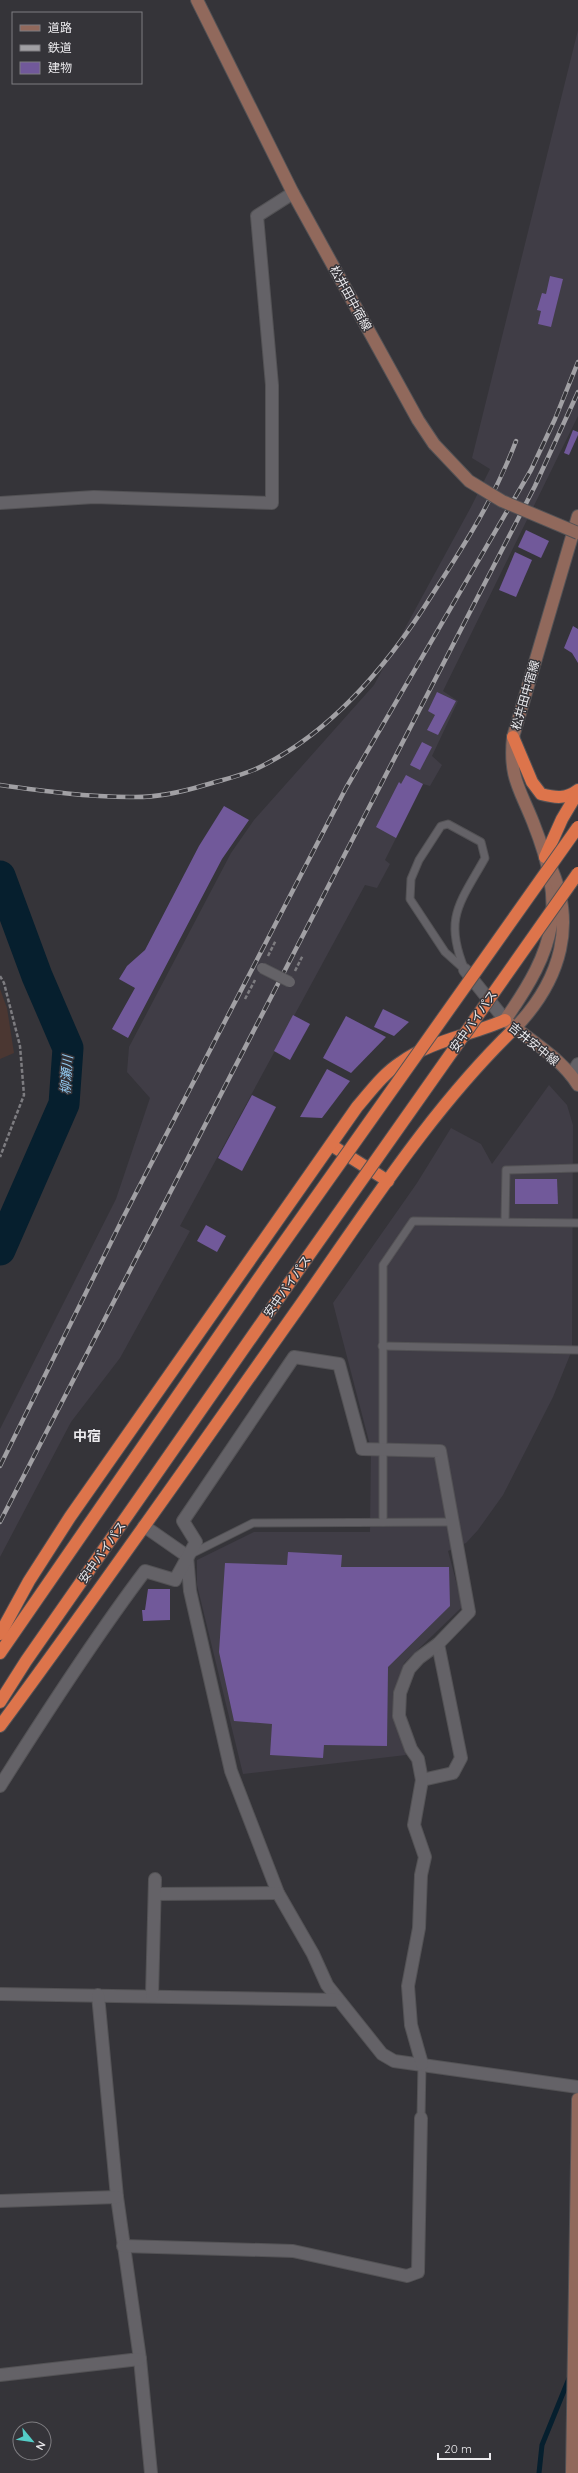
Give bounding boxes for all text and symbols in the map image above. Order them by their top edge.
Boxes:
legend [12,12,142,84]
text: 道路 [48,20,72,35]
text: 鉄道 [48,40,72,55]
text: 建物 [48,60,72,75]
street label: 松井田中宿線 [327,263,375,333]
street label: 松井田中宿線 [508,658,542,732]
street label: 安中バイパス [446,987,500,1055]
street label: 吉井安中線 [506,1019,562,1069]
water label: 柳瀬川 [57,1053,75,1095]
street label: 安中バイパス [260,1252,314,1320]
district label: 中宿 [73,1427,101,1445]
street label: 安中バイパス [75,1518,129,1586]
north arrow [12,2421,52,2461]
scale bar [438,2435,490,2461]
text: N [33,2439,49,2453]
text: 20 m [444,2441,472,2456]

